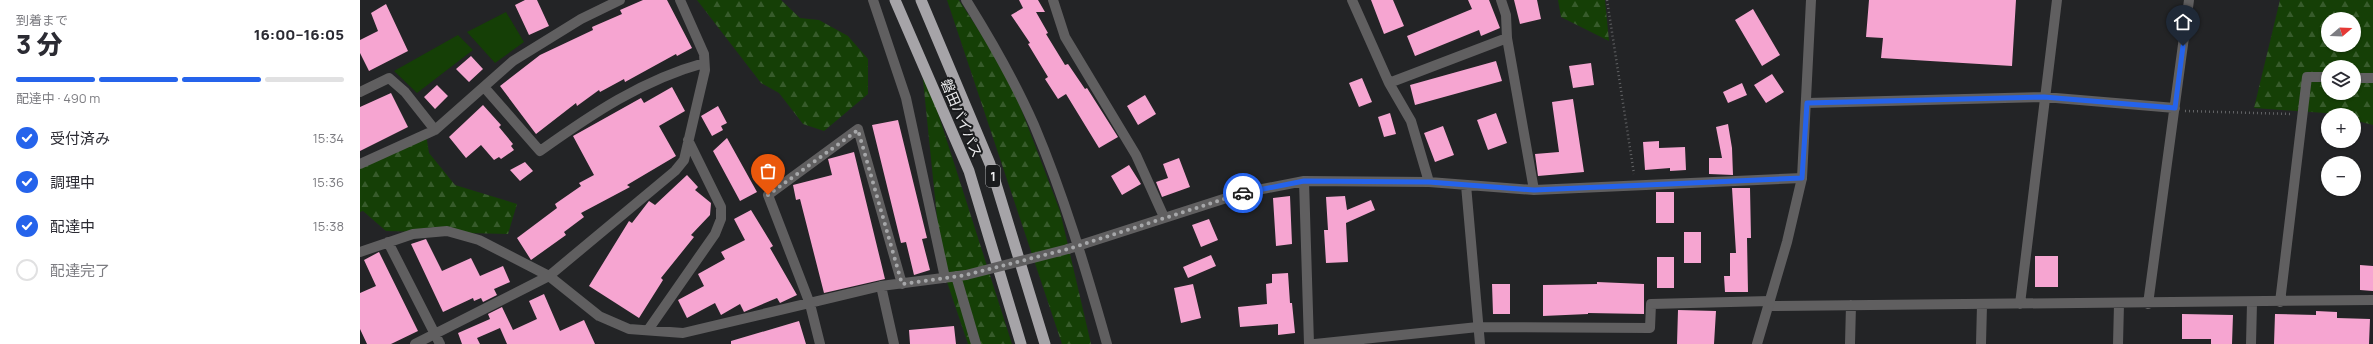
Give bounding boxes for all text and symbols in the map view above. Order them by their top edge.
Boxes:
pin [2166,5,2200,46]
text: 到着まで [16,11,68,29]
icon: home [2172,11,2194,33]
north arrow [2321,12,2361,52]
map controls [2321,12,2361,196]
text: 16:00–16:05 [254,24,344,45]
text: 3 分 [16,26,63,62]
button: layers [2321,60,2361,100]
street label: 磐田バイパス [937,76,987,160]
text: 配達中 · 490 m [16,89,100,107]
button: + [2321,108,2361,148]
icon: check [16,127,38,149]
text: 受付済み [50,128,110,149]
text: 15:34 [313,129,344,147]
pin [751,154,785,195]
button: − [2321,156,2361,196]
icon: bag [757,160,779,182]
road number: 1 [986,165,1000,187]
icon: check [16,171,38,193]
text: 調理中 [50,172,95,193]
text: 15:36 [312,173,344,191]
courier [1223,173,1263,213]
icon: car [1232,182,1254,204]
icon: check [16,215,38,237]
text: 配達中 [50,216,95,237]
text: 15:38 [313,217,344,235]
text: 配達完了 [50,260,110,281]

